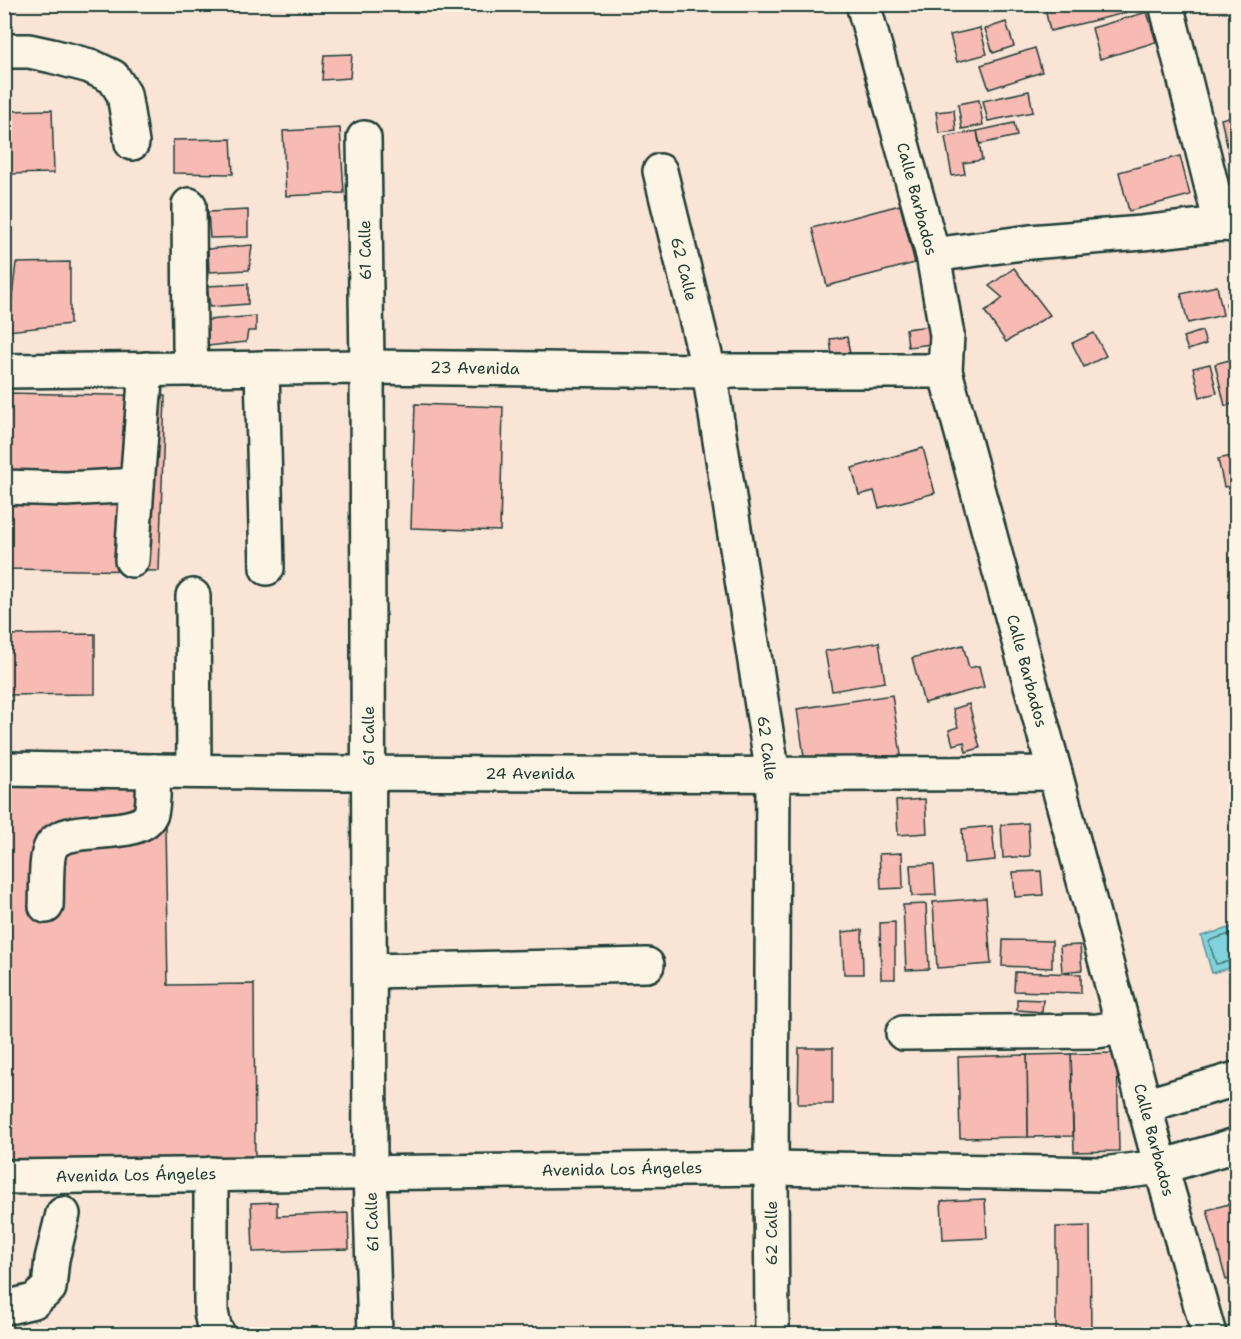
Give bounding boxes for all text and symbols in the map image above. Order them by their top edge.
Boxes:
street label: Calle Barbados [892,140,942,258]
street label: 61 Calle [354,220,376,280]
street label: 62 Calle [666,235,702,303]
street label: 23 Avenida [430,357,520,379]
street label: Calle Barbados [1002,612,1052,730]
street label: 61 Calle [358,706,379,766]
street label: 62 Calle [753,715,781,781]
street label: 24 Avenida [485,763,575,784]
street label: Calle Barbados [1129,1081,1179,1199]
street label: Avenida Los Ángeles [541,1157,703,1181]
street label: Avenida Los Ángeles [55,1163,217,1187]
street label: 61 Calle [360,1192,384,1252]
street label: 62 Calle [761,1201,782,1265]

